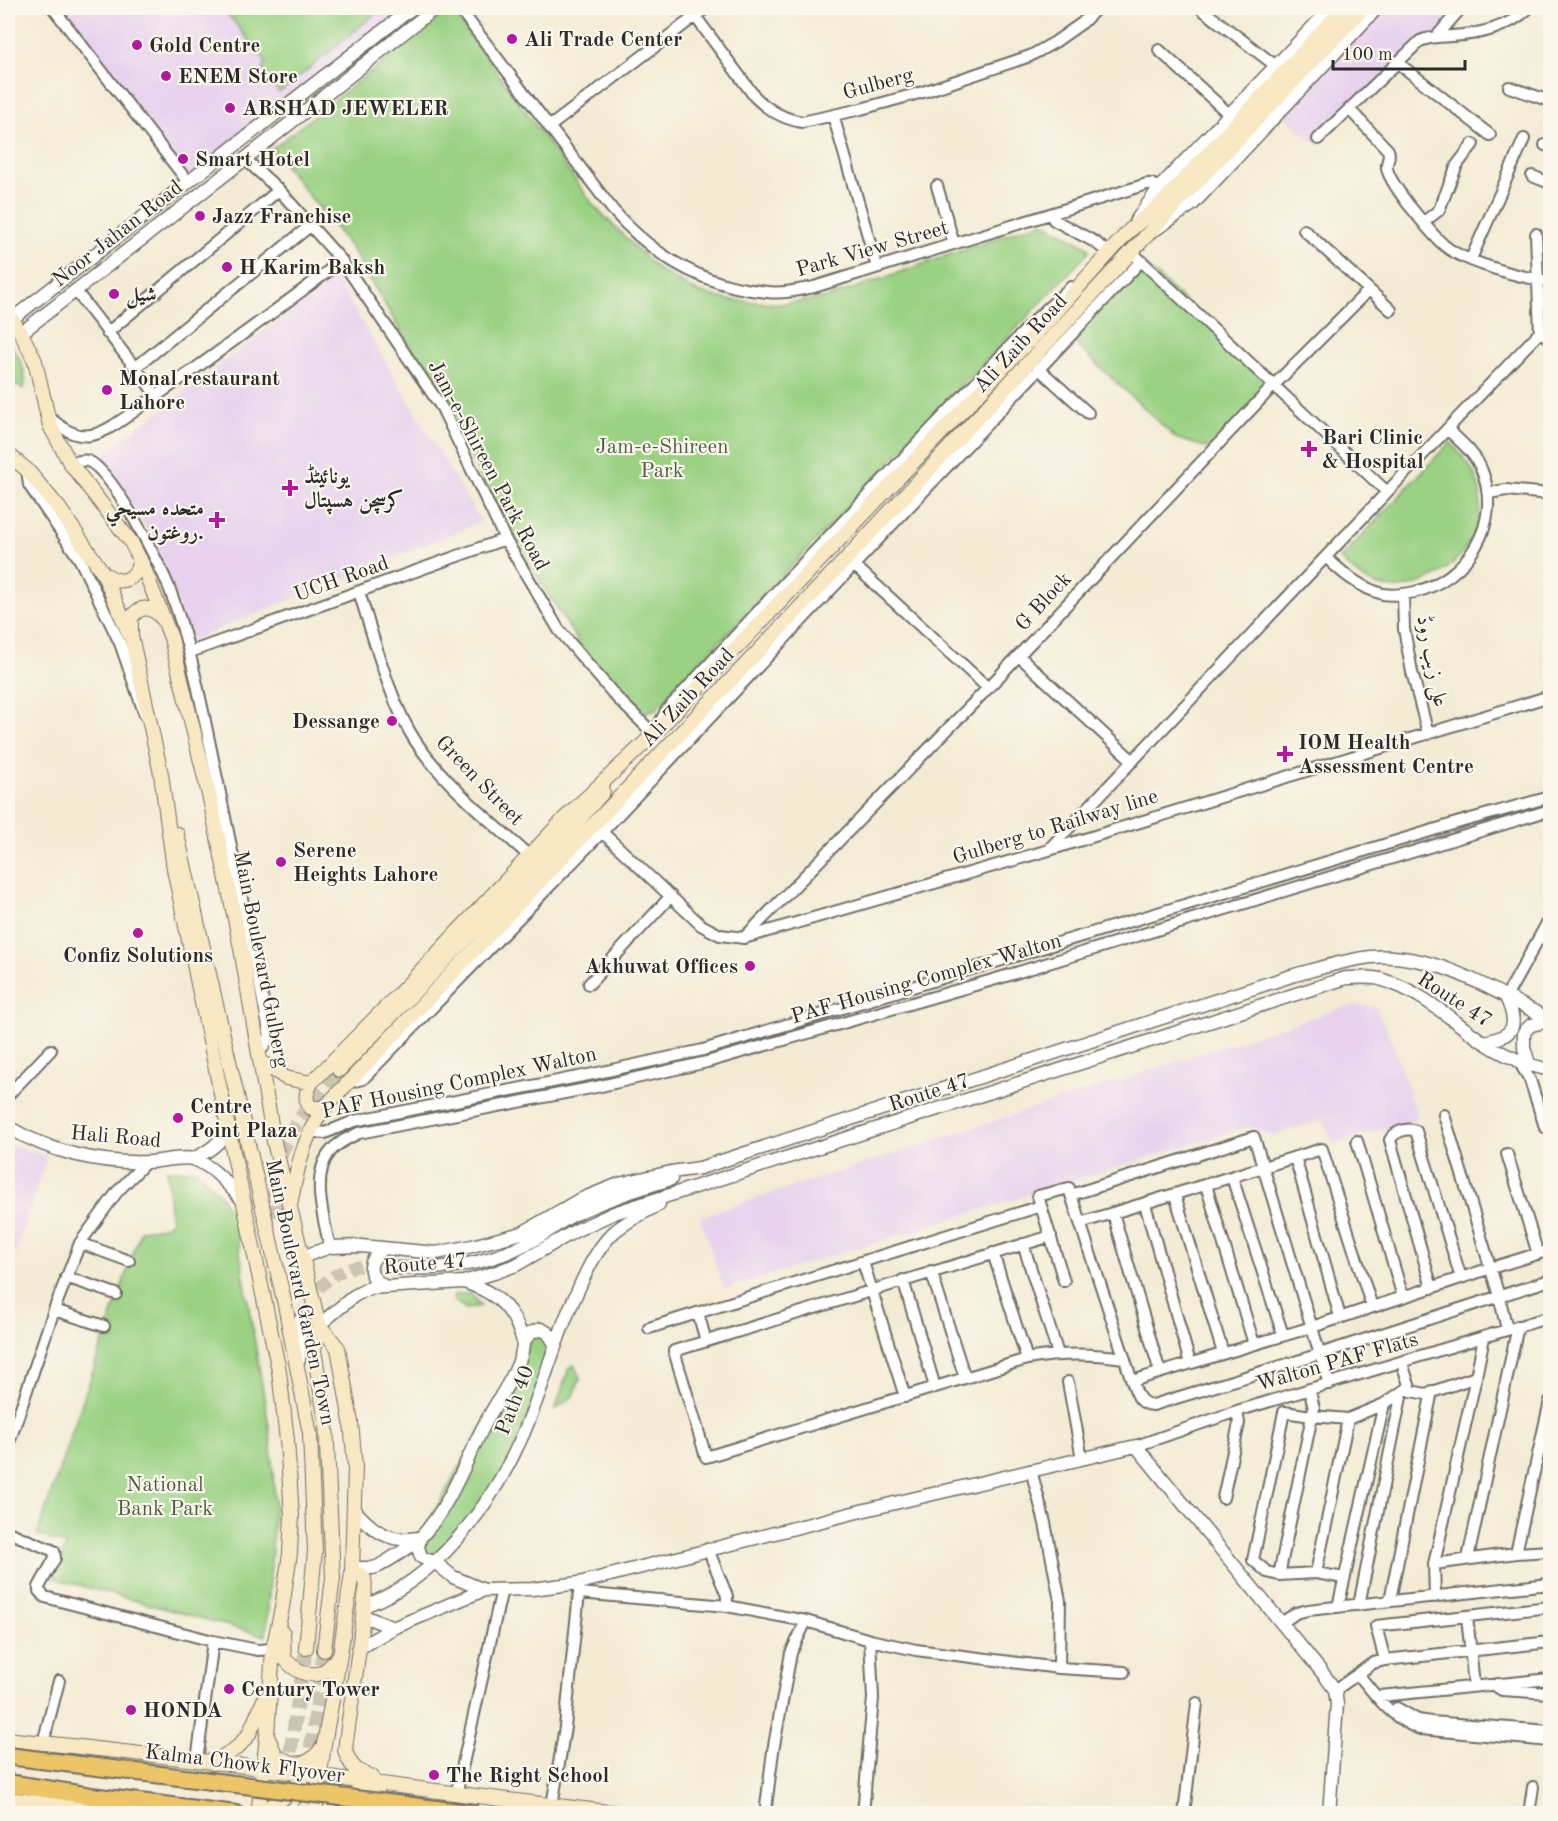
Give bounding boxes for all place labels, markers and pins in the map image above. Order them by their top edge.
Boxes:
place label: Ali Trade Center [524,30,682,51]
marker: Ali Trade Center [505,32,519,46]
place label: Gold Centre [149,36,260,57]
marker: Gold Centre [130,38,144,52]
place label: ENEM Store [178,67,298,88]
marker: ENEM Store [159,69,173,83]
place label: ARSHAD JEWELER [242,99,449,120]
marker: ARSHAD JEWELER [223,101,237,115]
place label: Smart Hotel [195,150,310,171]
marker: Smart Hotel [176,152,190,166]
place label: Jazz Franchise [212,207,351,228]
marker: Jazz Franchise [193,209,207,223]
place label: H Karim Baksh [239,258,385,279]
marker: H Karim Baksh [220,260,234,274]
place label: شیل [126,285,157,309]
marker: شیل [107,287,121,301]
place label: Monal restaurant Lahore [119,369,280,414]
marker: Monal restaurant Lahore [100,383,114,397]
place label: Bari Clinic & Hospital [1322,428,1424,473]
marker: Bari Clinic & Hospital [1300,440,1318,458]
place label: یونائیٹڈ کرسچن ہسپتال [304,463,403,515]
marker: یونائیٹڈ کرسچن ہسپتال [281,479,299,497]
place label: متحده مسیحي روغتون. [106,499,204,545]
marker: متحده مسیحي روغتون. [208,511,226,529]
place label: Dessange [292,712,380,733]
marker: Dessange [385,714,399,728]
place label: IOM Health Assessment Centre [1298,733,1474,778]
marker: IOM Health Assessment Centre [1276,745,1294,763]
place label: Serene Heights Lahore [293,841,439,886]
marker: Serene Heights Lahore [274,855,288,869]
marker: Confiz Solutions [131,926,145,940]
place label: Confiz Solutions [63,946,213,967]
place label: Akhuwat Offices [585,957,738,978]
marker: Akhuwat Offices [743,959,757,973]
place label: Centre Point Plaza [190,1097,298,1142]
marker: Centre Point Plaza [171,1111,185,1125]
place label: Century Tower [241,1680,380,1701]
marker: Century Tower [222,1682,236,1696]
place label: HONDA [143,1701,222,1722]
marker: HONDA [124,1703,138,1717]
place label: The Right School [446,1766,609,1787]
marker: The Right School [427,1768,441,1782]

